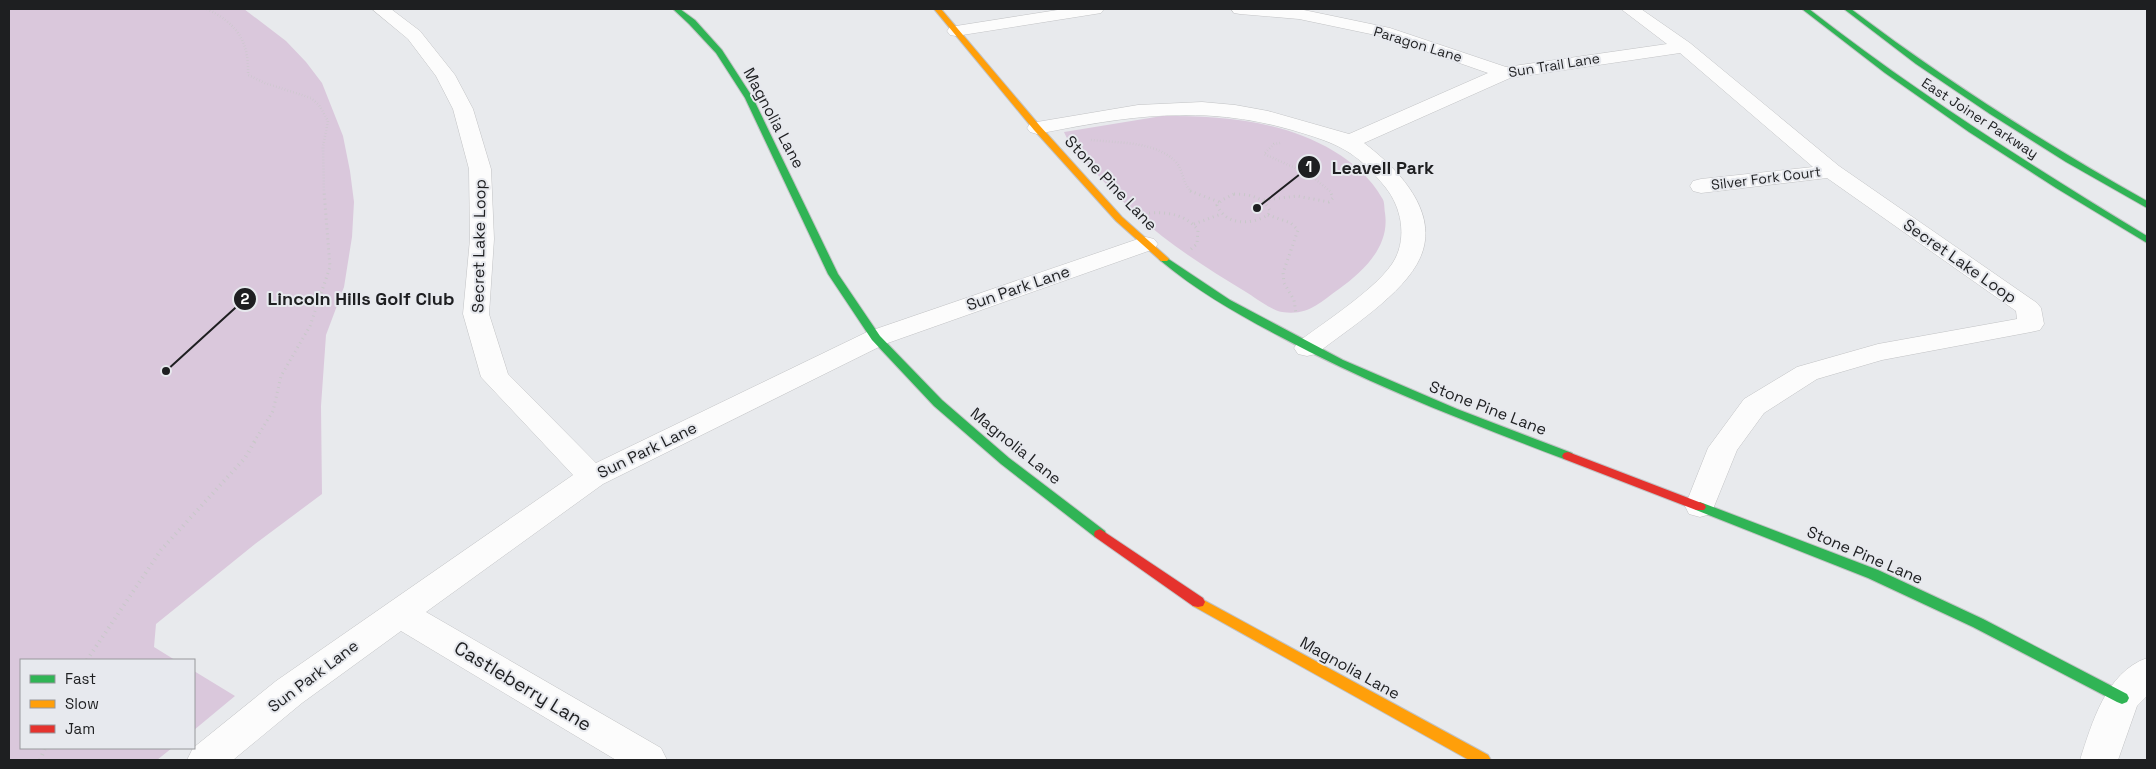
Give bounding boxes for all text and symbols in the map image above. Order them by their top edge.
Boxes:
street label: Paragon Lane [1372,22,1464,66]
street label: Sun Trail Lane [1507,49,1601,81]
street label: Magnolia Lane [739,64,809,172]
street label: East Joiner Parkway [1918,74,2042,162]
street label: Stone Pine Lane [1060,131,1162,235]
callout: Leavell Park [1297,151,1444,184]
text: Leavell Park [1332,156,1434,179]
text: 1 [1306,157,1312,176]
street label: Silver Fork Court [1710,162,1822,194]
street label: Secret Lake Loop [467,179,491,313]
street label: Secret Lake Loop [1899,214,2021,308]
street label: Sun Park Lane [963,260,1073,316]
callout: Lincoln Hills Golf Club [232,282,464,315]
text: Lincoln Hills Golf Club [268,287,454,310]
text: 2 [241,289,250,308]
street label: Stone Pine Lane [1426,376,1550,440]
street label: Magnolia Lane [966,403,1066,489]
street label: Sun Park Lane [594,417,700,483]
street label: Stone Pine Lane [1804,521,1926,589]
street label: Magnolia Lane [1296,632,1404,704]
street label: Sun Park Lane [264,635,362,717]
street label: Castleberry Lane [450,635,596,737]
legend [20,659,195,749]
text: Fast [65,669,96,688]
text: Slow [65,694,99,713]
text: Jam [65,719,95,738]

